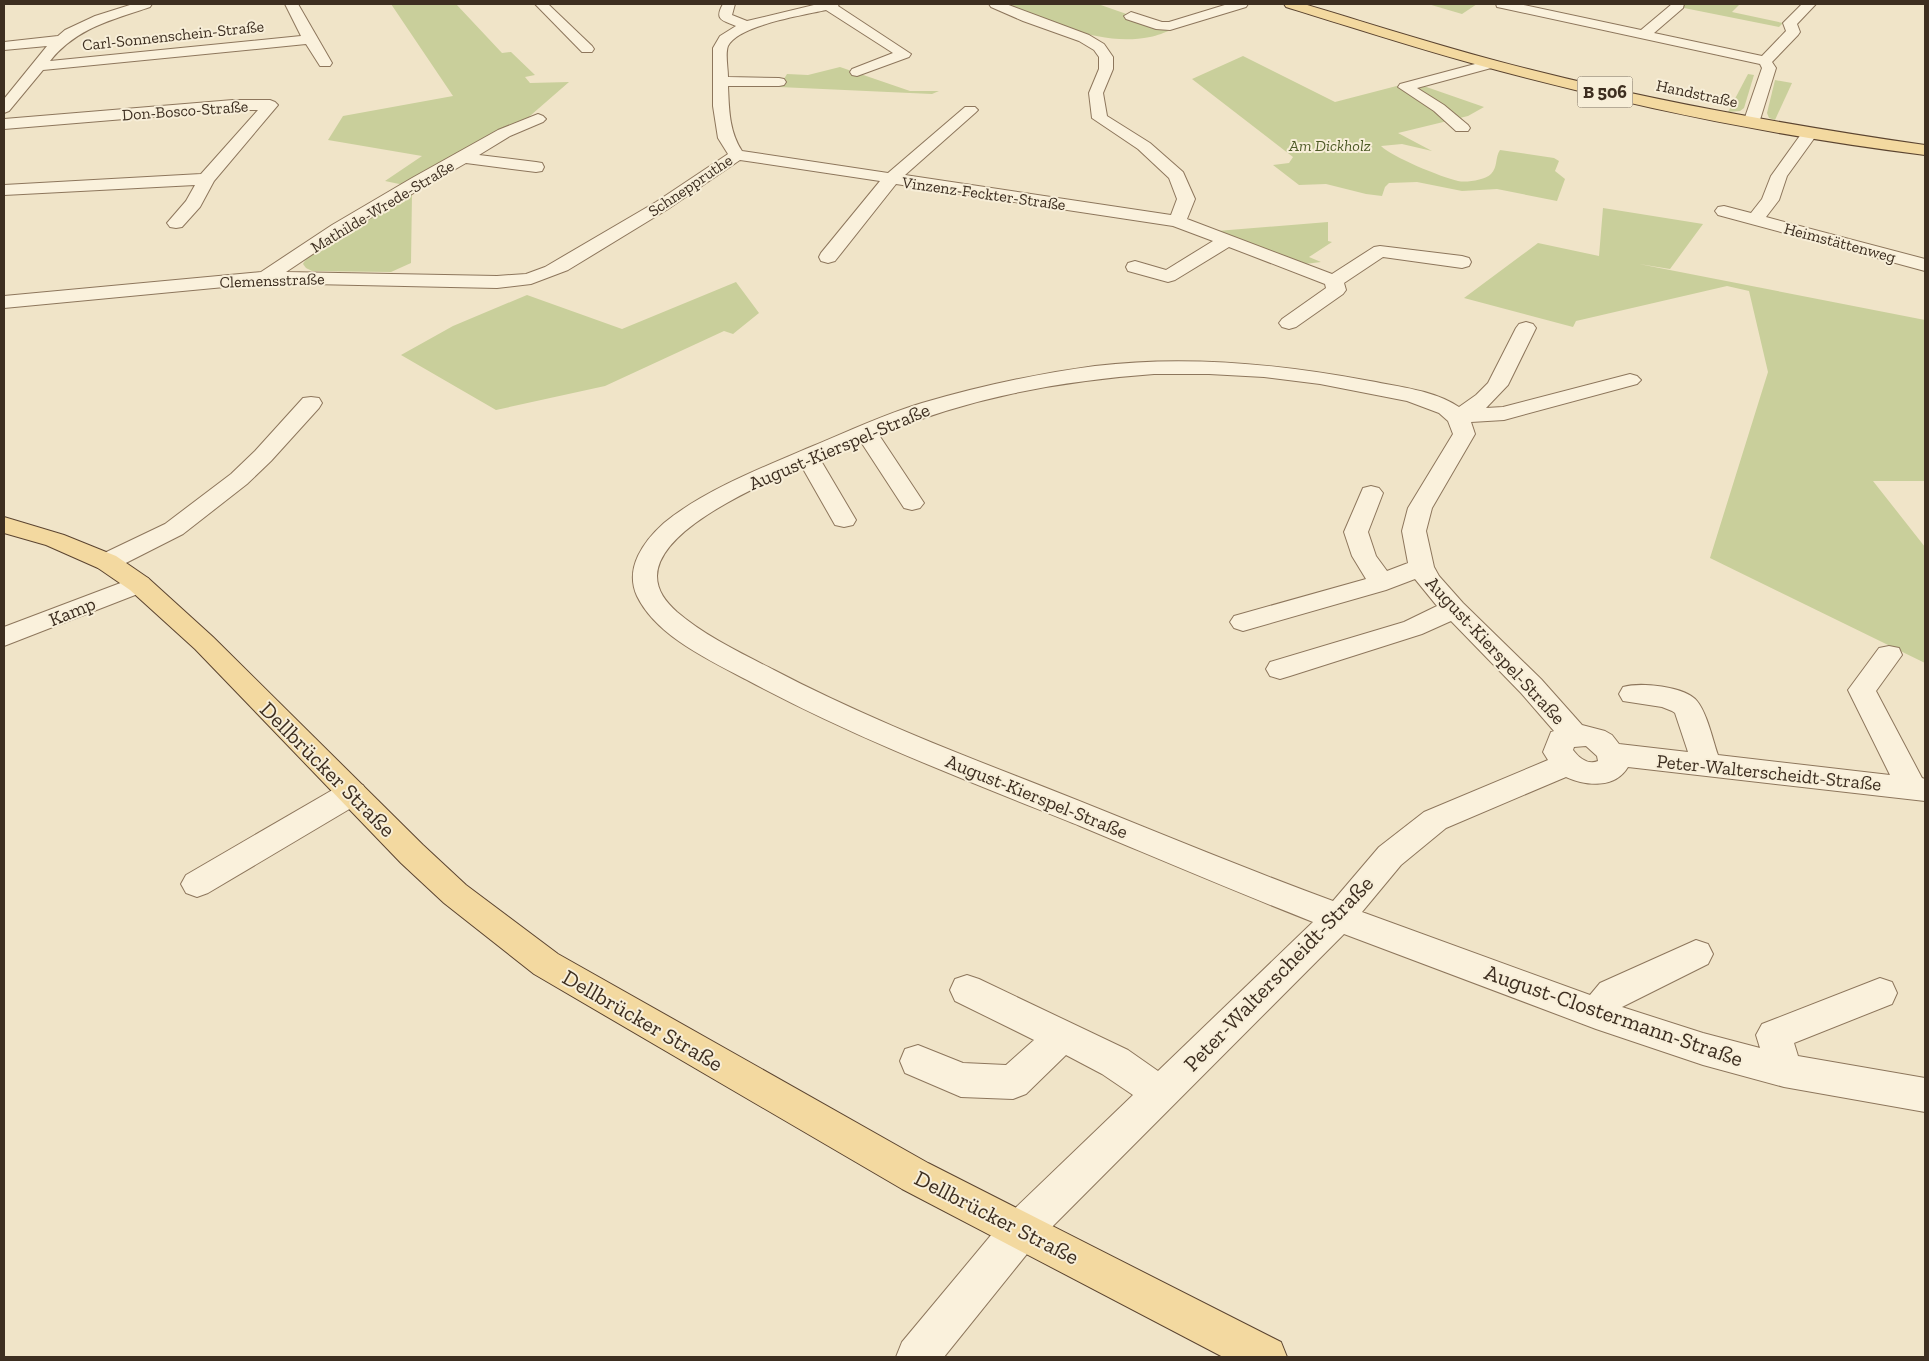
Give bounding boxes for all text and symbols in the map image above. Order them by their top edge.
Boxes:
street label: Carl-Sonnenschein-Straße [81,16,265,54]
road number: B 506 [1578,76,1632,108]
street label: Handstraße [1654,76,1739,111]
street label: Don-Bosco-Straße [121,97,249,124]
park label: Am Dickholz [1288,136,1371,155]
street label: Schneppruthe [645,150,736,220]
street label: Mathilde-Wrede-Straße [307,156,457,257]
street label: Vinzenz-Feckter-Straße [900,172,1067,214]
street label: Heimstättenweg [1782,218,1898,267]
street label: Clemensstraße [219,269,325,292]
street label: August-Kierspel-Straße [745,398,933,495]
street label: August-Kierspel-Straße [1421,571,1570,729]
street label: Kamp [46,592,99,631]
street label: Dellbrücker Straße [254,696,401,843]
street label: August-Kierspel-Straße [942,749,1131,844]
street label: Peter-Walterscheidt-Straße [1655,749,1883,796]
street label: Peter-Walterscheidt-Straße [1178,870,1379,1077]
street label: August-Clostermann-Straße [1481,959,1747,1072]
street label: Dellbrücker Straße [558,964,728,1077]
street label: Dellbrücker Straße [910,1164,1083,1271]

